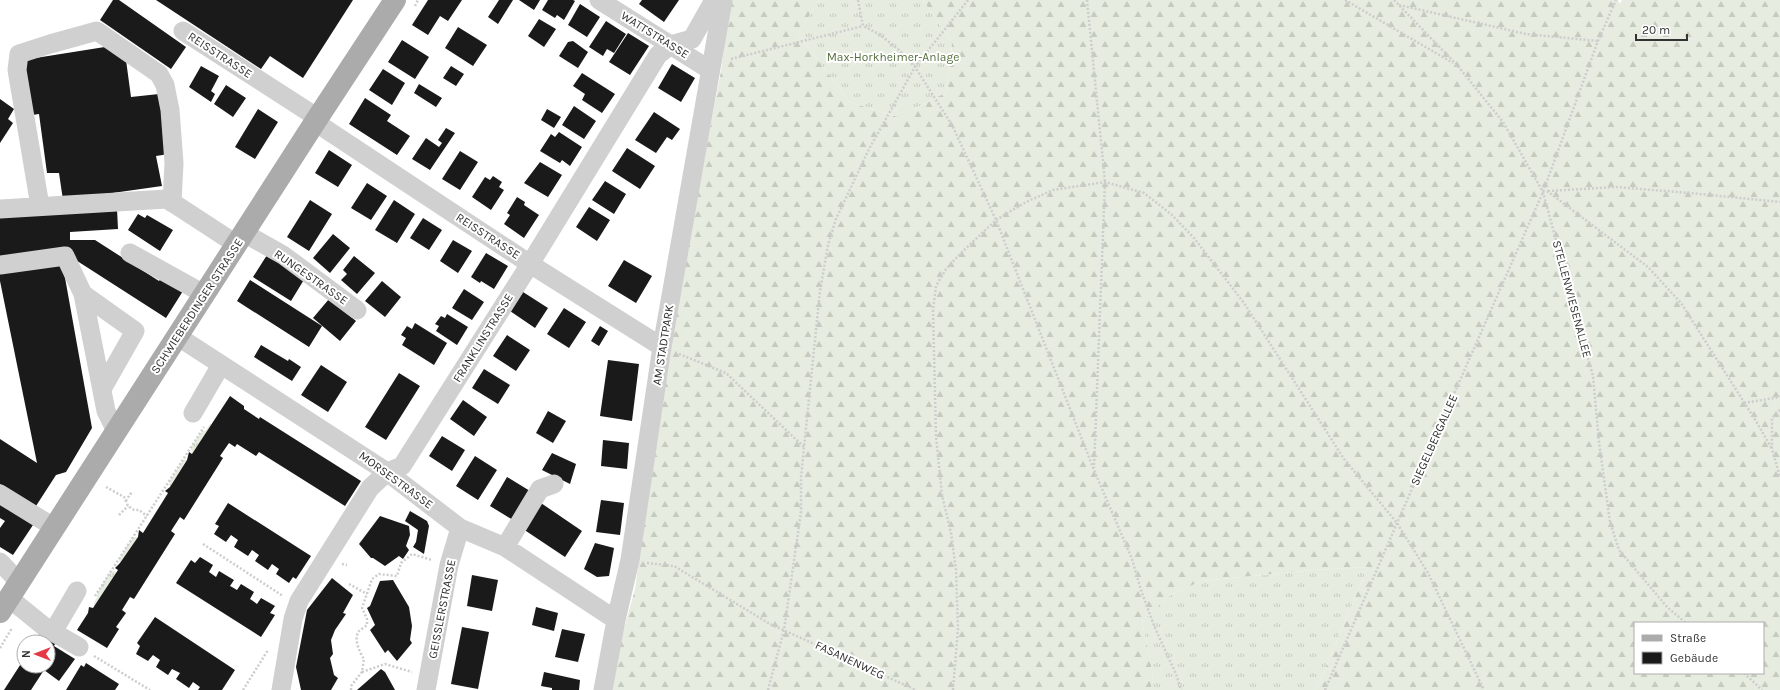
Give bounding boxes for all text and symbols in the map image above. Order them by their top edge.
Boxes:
street label: WATTSTRASSE [618,9,692,61]
scale bar [1636,16,1687,42]
text: 20 m [1642,23,1670,37]
street label: REISSTRASSE [185,29,255,81]
park label: Max-Horkheimer-Anlage [827,50,959,64]
street label: REISSTRASSE [453,210,523,262]
street label: SCHWIEBERDINGER STRASSE [148,236,246,376]
street label: STELLENWIESENALLEE [1550,239,1594,359]
street label: RUNGESTRASSE [272,246,350,308]
street label: FRANKLINSTRASSE [450,291,516,385]
street label: AM STADTPARK [650,303,676,386]
street label: SIEGELBERGALLEE [1408,392,1460,488]
street label: MORSESTRASSE [356,448,436,512]
street label: GEISSLERSTRASSE [426,558,458,660]
legend [1634,622,1764,674]
text: Straße [1670,631,1706,645]
north arrow [16,634,56,674]
street label: FASANENWEG [813,638,887,682]
text: N [20,650,33,658]
text: Gebäude [1670,651,1718,665]

